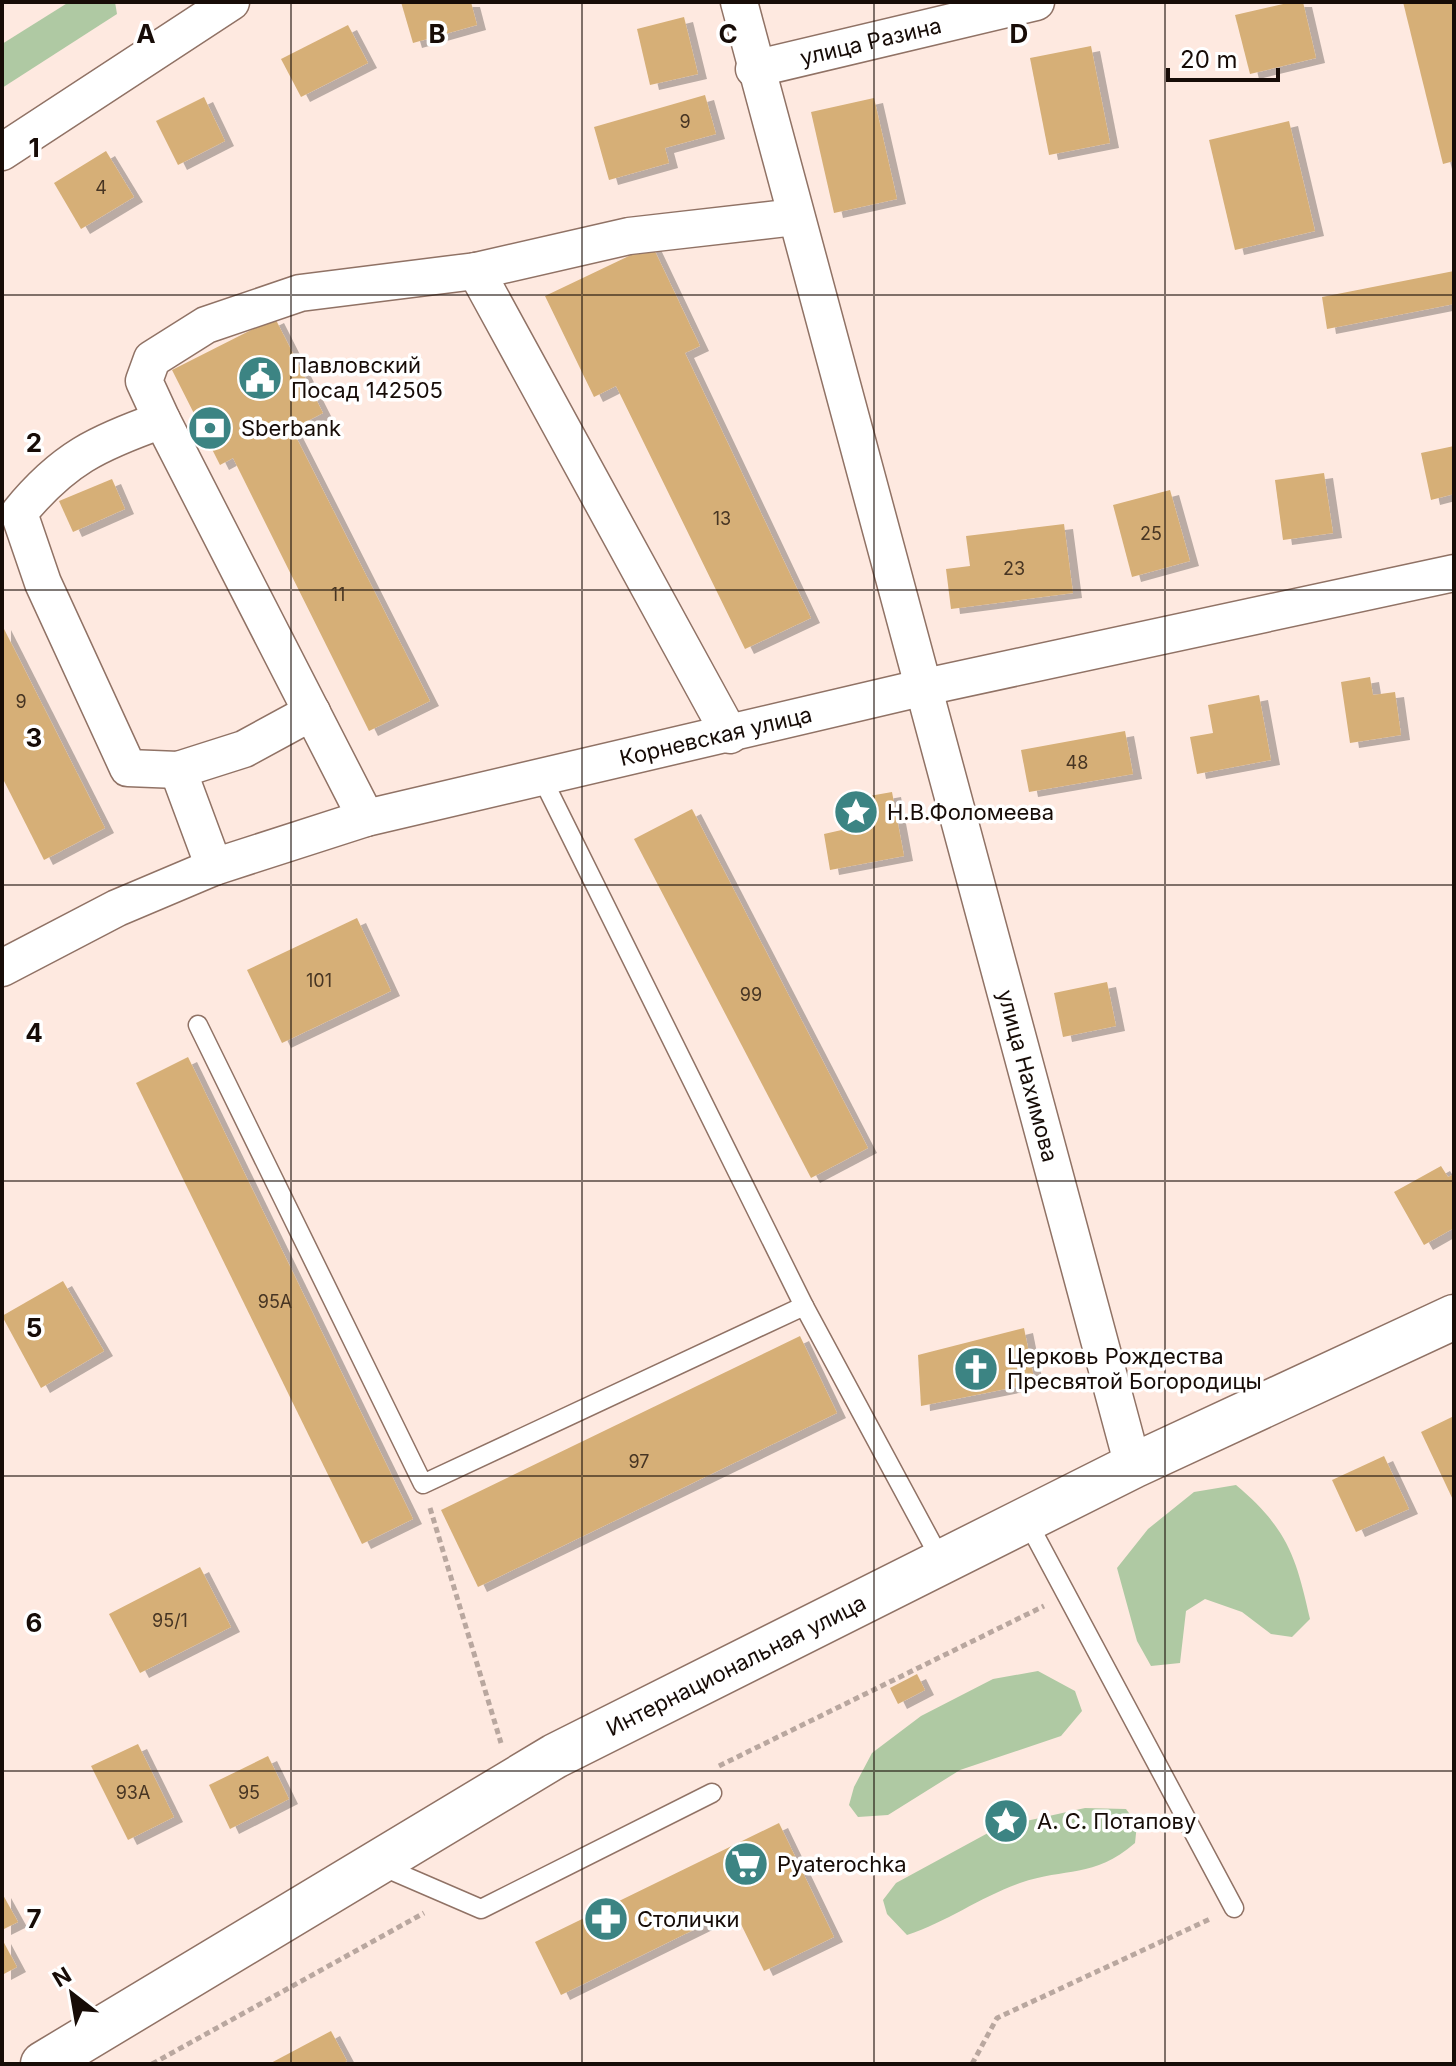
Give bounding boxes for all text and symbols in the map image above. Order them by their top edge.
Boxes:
street label: улица Разина [797,12,944,71]
text: A [136,18,156,49]
text: B [428,18,446,49]
text: C [718,18,738,49]
text: D [1010,18,1028,49]
scale bar [1168,32,1278,82]
text: 20 m [1180,45,1238,74]
house number: 9 [679,111,691,132]
text: 1 [28,132,40,163]
house number: 4 [95,177,107,198]
place label: Павловский Посад 142505 [291,352,443,403]
public building icon: Павловский Посад 142505 [236,354,284,402]
bank icon: Sberbank [186,404,234,452]
place label: Sberbank [241,415,341,441]
text: 2 [26,427,42,458]
house number: 13 [713,508,731,529]
house number: 25 [1140,523,1162,544]
house number: 23 [1003,558,1025,579]
house number: 11 [331,584,345,605]
house number: 9 [15,691,27,712]
street label: Корневская улица [617,701,815,771]
text: 3 [26,722,42,753]
house number: 48 [1066,752,1088,773]
place icon: Н.В.Фоломеева [832,788,880,836]
place label: Н.В.Фоломеева [887,799,1054,825]
house number: 101 [306,970,332,991]
house number: 99 [740,984,762,1005]
street label: улица Нахимова [992,987,1064,1165]
text: 4 [25,1017,43,1048]
house number: 95А [258,1291,292,1312]
text: 5 [26,1312,42,1343]
place label: Церковь Рождества Пресвятой Богородицы [1007,1343,1262,1394]
church icon: Церковь Рождества Пресвятой Богородицы [952,1345,1000,1393]
house number: 97 [629,1451,650,1472]
street label: Интернациональная улица [602,1589,870,1741]
text: 6 [26,1607,42,1638]
house number: 95/1 [152,1610,188,1631]
house number: 93А [116,1782,150,1803]
house number: 95 [238,1782,260,1803]
place icon: А. С. Потапову [982,1797,1030,1845]
place label: А. С. Потапову [1037,1808,1196,1834]
supermarket icon: Pyaterochka [722,1840,770,1888]
place label: Pyaterochka [777,1851,907,1877]
pharmacy icon: Столички [582,1895,630,1943]
text: 7 [26,1903,42,1934]
place label: Столички [637,1906,739,1932]
north arrow [32,1954,112,2034]
text: N [48,1961,76,1992]

